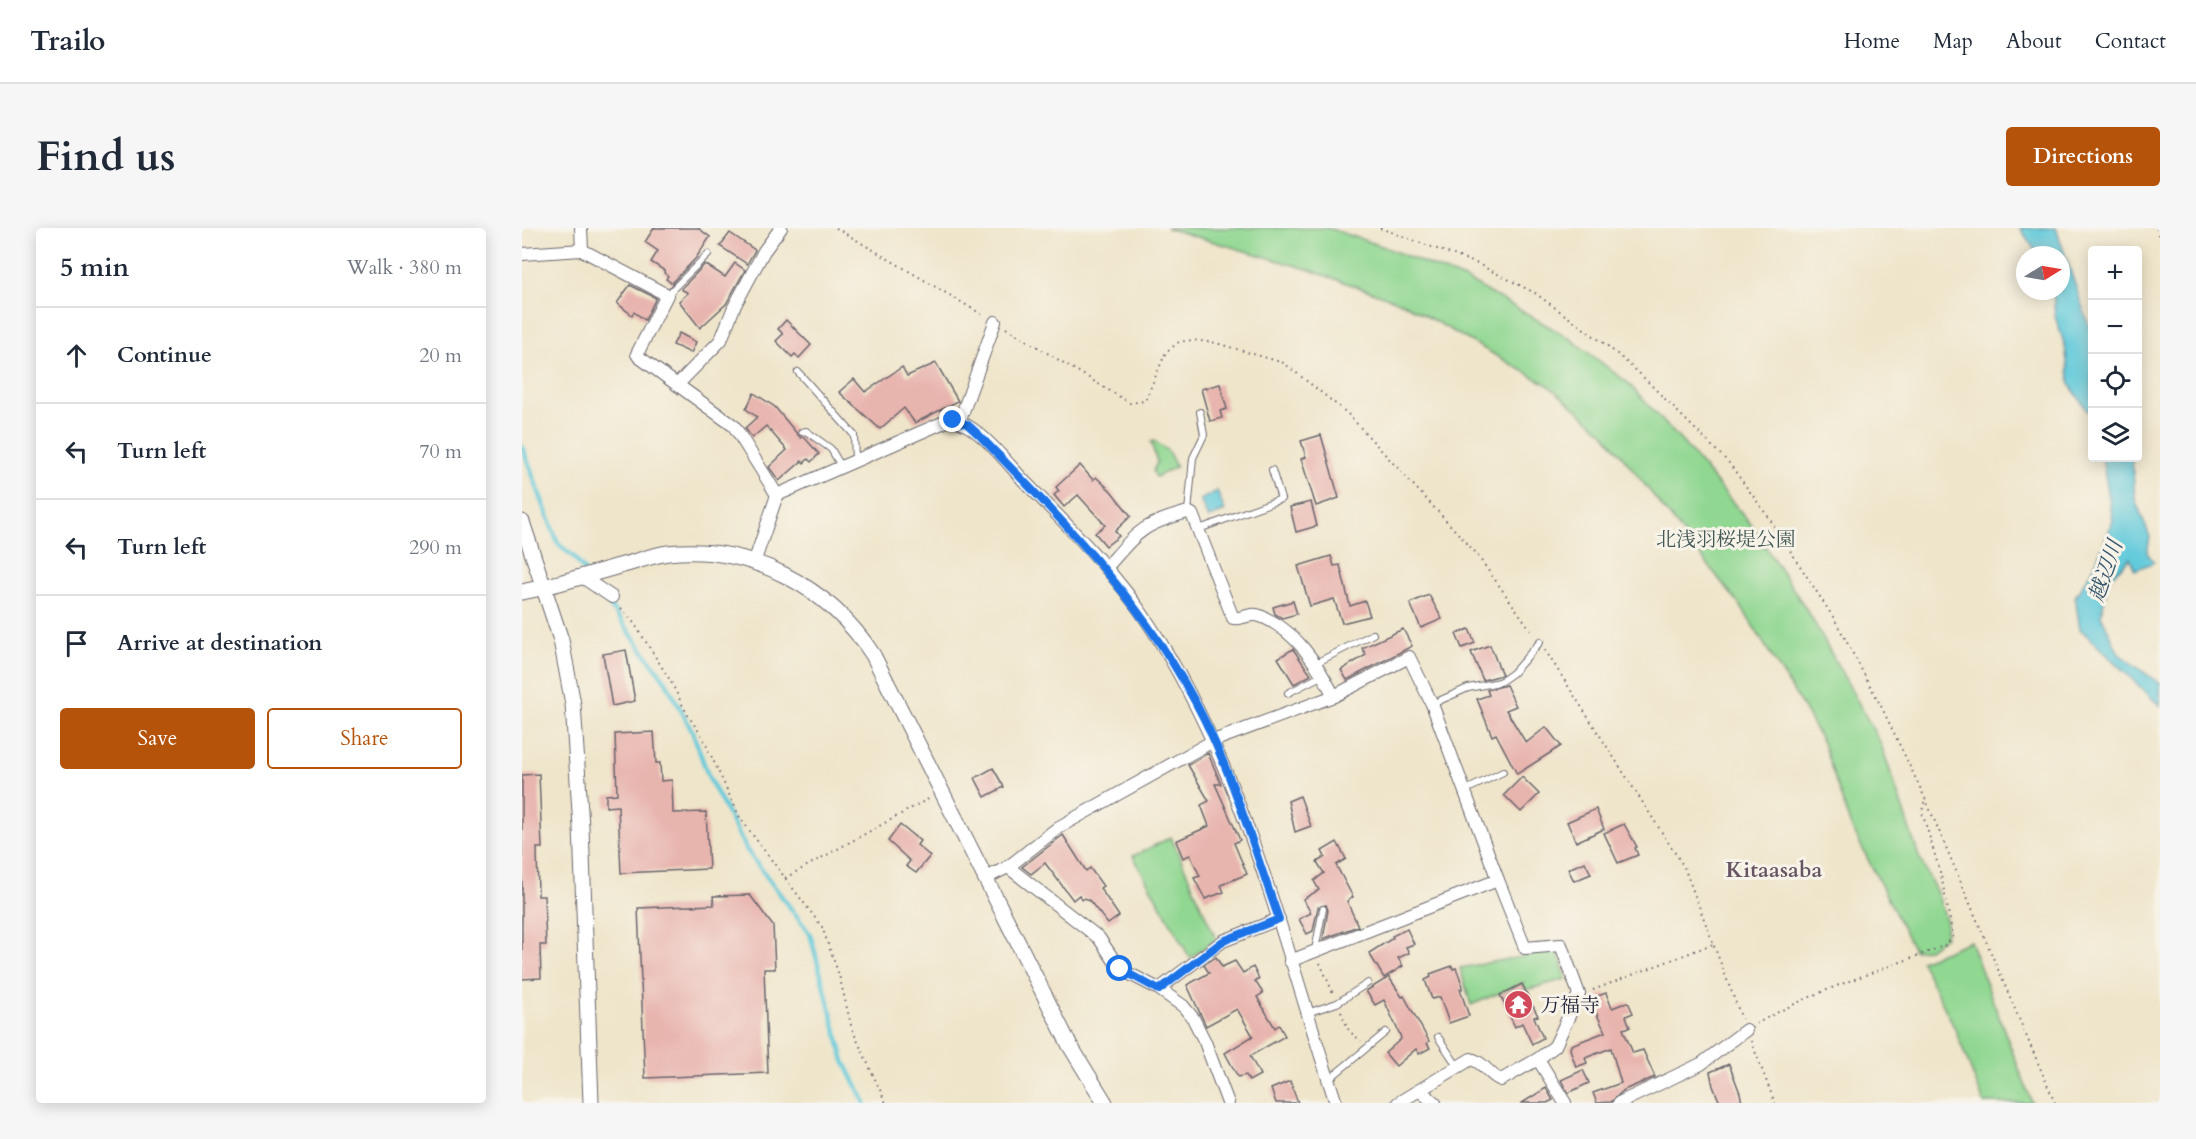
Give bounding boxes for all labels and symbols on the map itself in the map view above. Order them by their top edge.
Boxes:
north arrow [2016,246,2070,300]
route end [939,406,965,432]
park label: 北浅羽桜堤公園 [1656,526,1796,553]
water label: 越辺川 [2082,535,2131,606]
district label: Kitaasaba [1725,855,1823,885]
route start [1106,955,1132,981]
temple icon: 万福寺 [1503,989,1535,1021]
place label: 万福寺 [1540,992,1600,1019]

